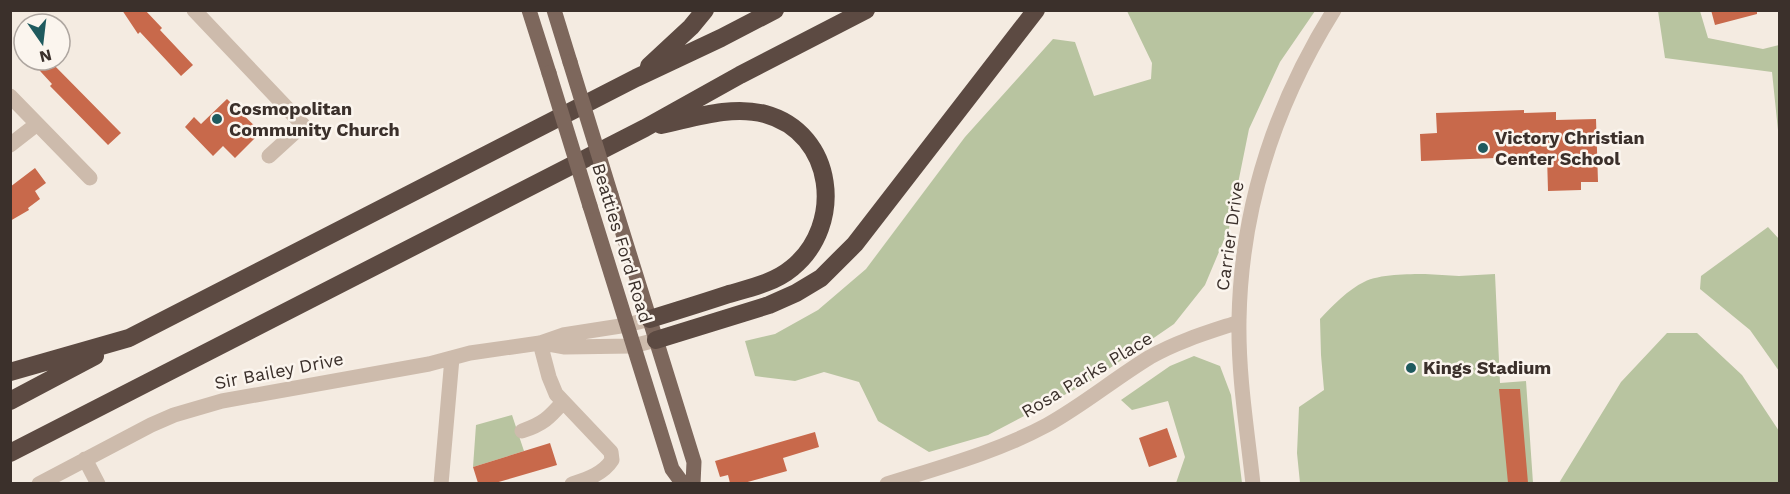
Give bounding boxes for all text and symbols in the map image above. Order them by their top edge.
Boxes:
north arrow [12,12,72,72]
text: N [37,45,54,67]
place label: Cosmopolitan Community Church [229,98,400,140]
marker: Cosmopolitan Community Church [210,112,224,126]
place label: Victory Christian Center School [1495,127,1645,169]
marker: Victory Christian Center School [1476,141,1490,155]
street label: Beatties Ford Road [588,160,657,325]
street label: Carrier Drive [1211,180,1248,292]
street label: Rosa Parks Place [1017,327,1156,422]
street label: Sir Bailey Drive [212,348,345,393]
place label: Kings Stadium [1423,357,1551,378]
marker: Kings Stadium [1404,361,1418,375]

